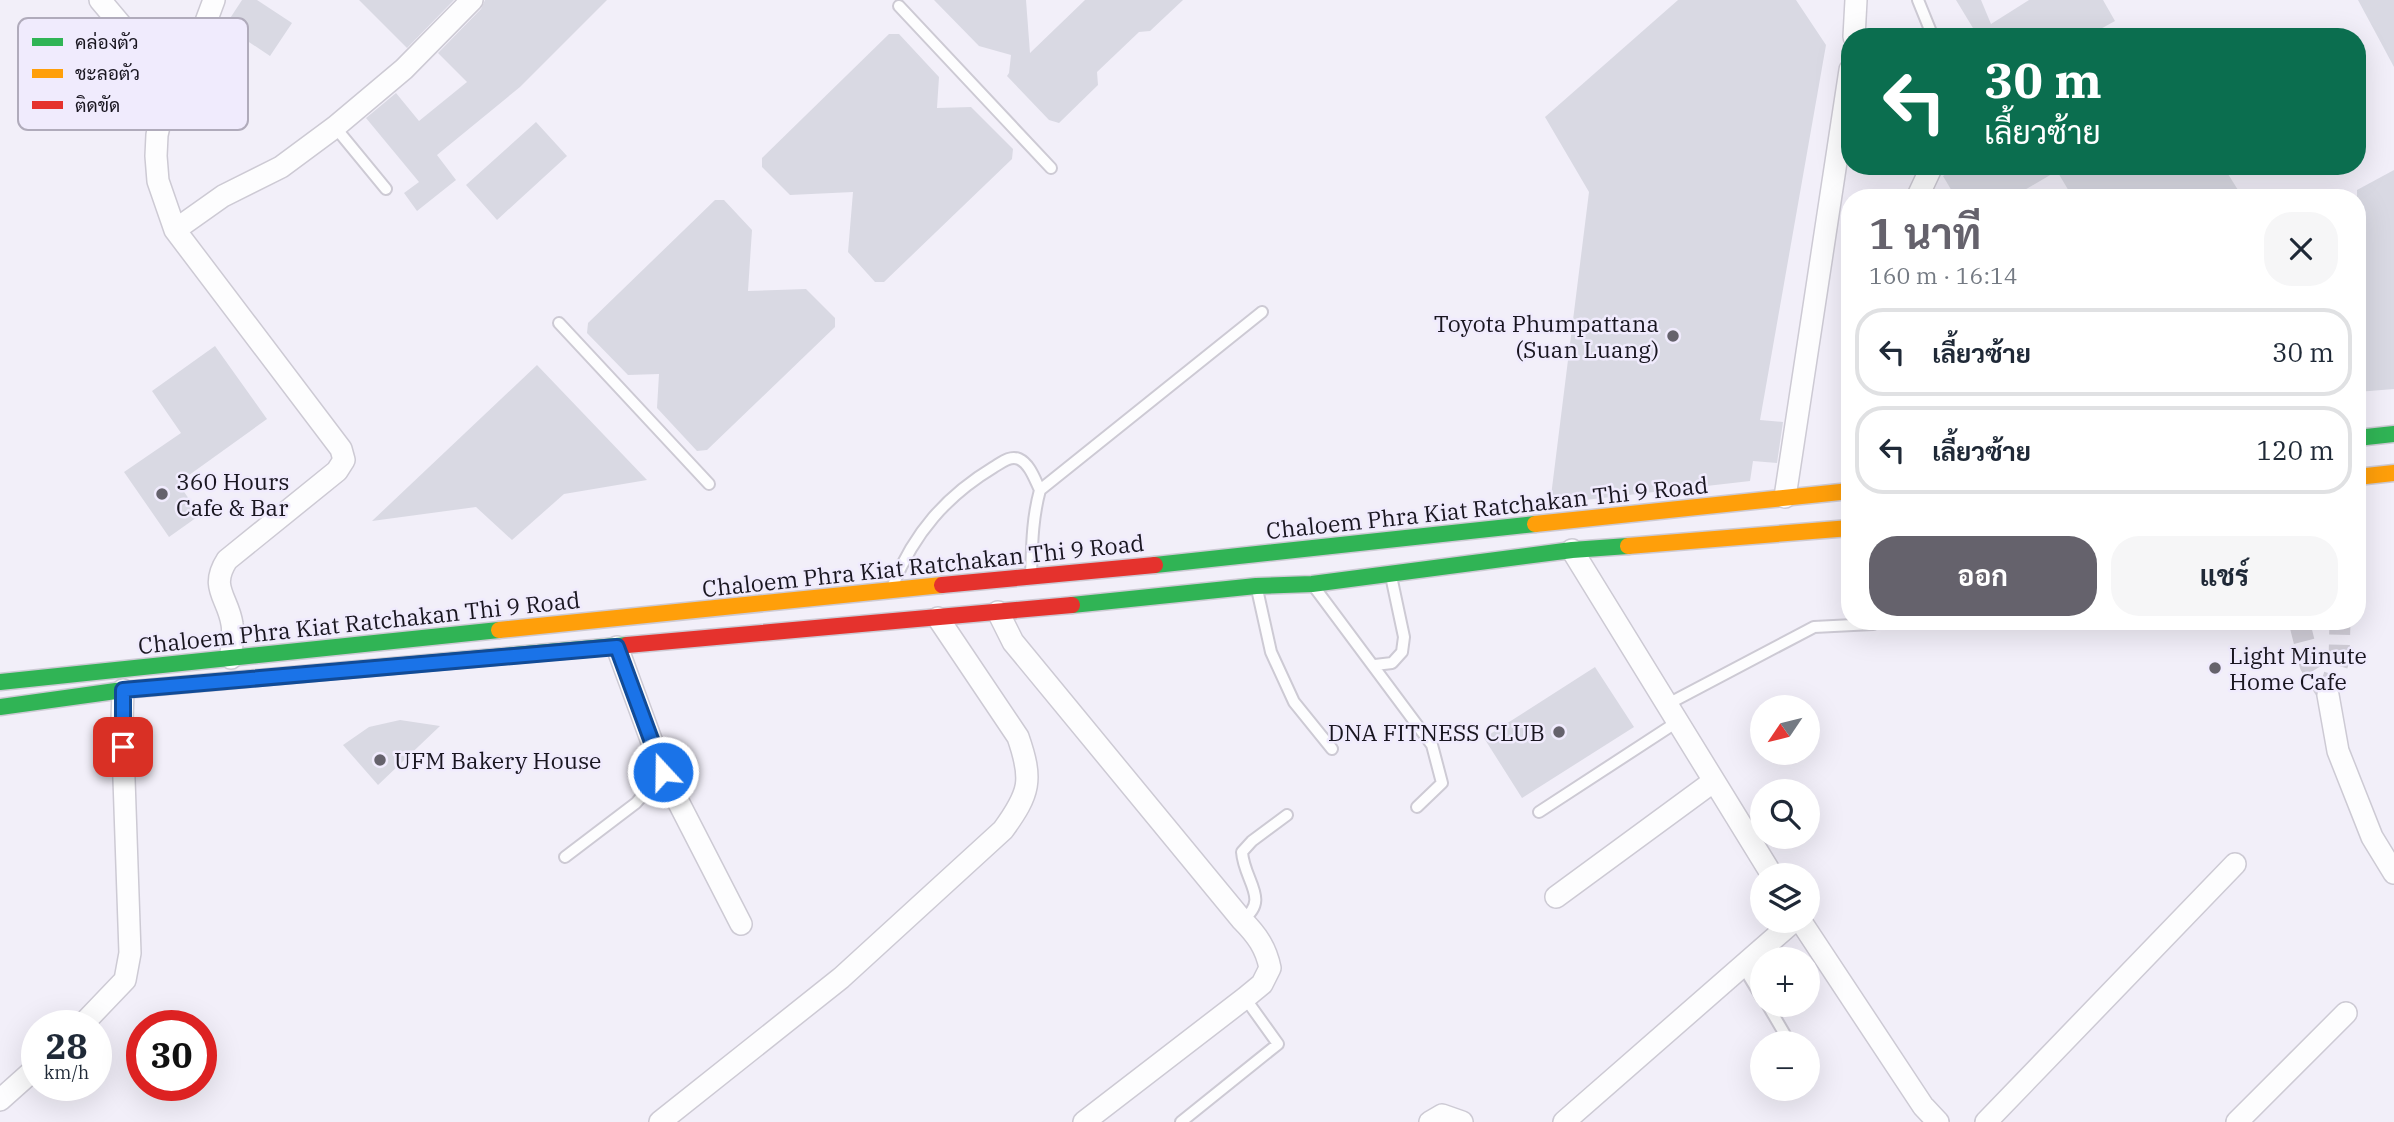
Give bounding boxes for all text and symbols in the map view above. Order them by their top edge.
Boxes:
legend [18,18,248,130]
text: คล่องตัว [75,30,139,54]
text: 30 m [1984,48,2102,111]
icon: left [1869,56,1960,147]
text: ชะลอตัว [75,61,140,85]
text: ติดขัด [75,93,120,117]
text: เลี้ยวซ้าย [1984,111,2101,153]
text: 1 นาที [1869,206,1981,261]
button: close [2264,212,2338,286]
text: 160 m · 16:14 [1869,260,2018,290]
place label: Toyota Phumpattana (Suan Luang) [1434,308,1659,364]
marker: Toyota Phumpattana (Suan Luang) [1665,328,1681,344]
icon: left [1873,333,1911,371]
text: 30 m [2272,335,2334,369]
text: เลี้ยวซ้าย [1932,336,2031,370]
icon: left [1873,431,1911,469]
text: 120 m [2256,433,2334,467]
text: เลี้ยวซ้าย [1932,434,2031,468]
place label: 360 Hours Cafe & Bar [176,466,289,522]
street label: Chaloem Phra Kiat Ratchakan Thi 9 Road [1265,469,1709,545]
marker: 360 Hours Cafe & Bar [154,486,170,502]
street label: Chaloem Phra Kiat Ratchakan Thi 9 Road [701,527,1145,603]
button: ออก [1869,536,2097,616]
button: แชร์ [2111,536,2338,616]
street label: Chaloem Phra Kiat Ratchakan Thi 9 Road [137,584,581,660]
place label: Light Minute Home Cafe [2229,640,2367,696]
marker: Light Minute Home Cafe [2207,660,2223,676]
north arrow [1750,695,1820,765]
map controls [1750,695,1820,1101]
pin [93,717,153,777]
place label: DNA FITNESS CLUB [1328,717,1545,747]
marker: DNA FITNESS CLUB [1551,724,1567,740]
icon: arrive [104,728,142,766]
position arrow [626,735,700,809]
place label: UFM Bakery House [394,745,601,775]
marker: UFM Bakery House [372,752,388,768]
button: search [1750,779,1820,849]
button: layers [1750,863,1820,933]
button: + [1750,947,1820,1017]
speed limit sign: 30 [126,1010,217,1101]
text: 28 [45,1023,88,1069]
button: − [1750,1031,1820,1101]
text: km/h [44,1061,89,1084]

